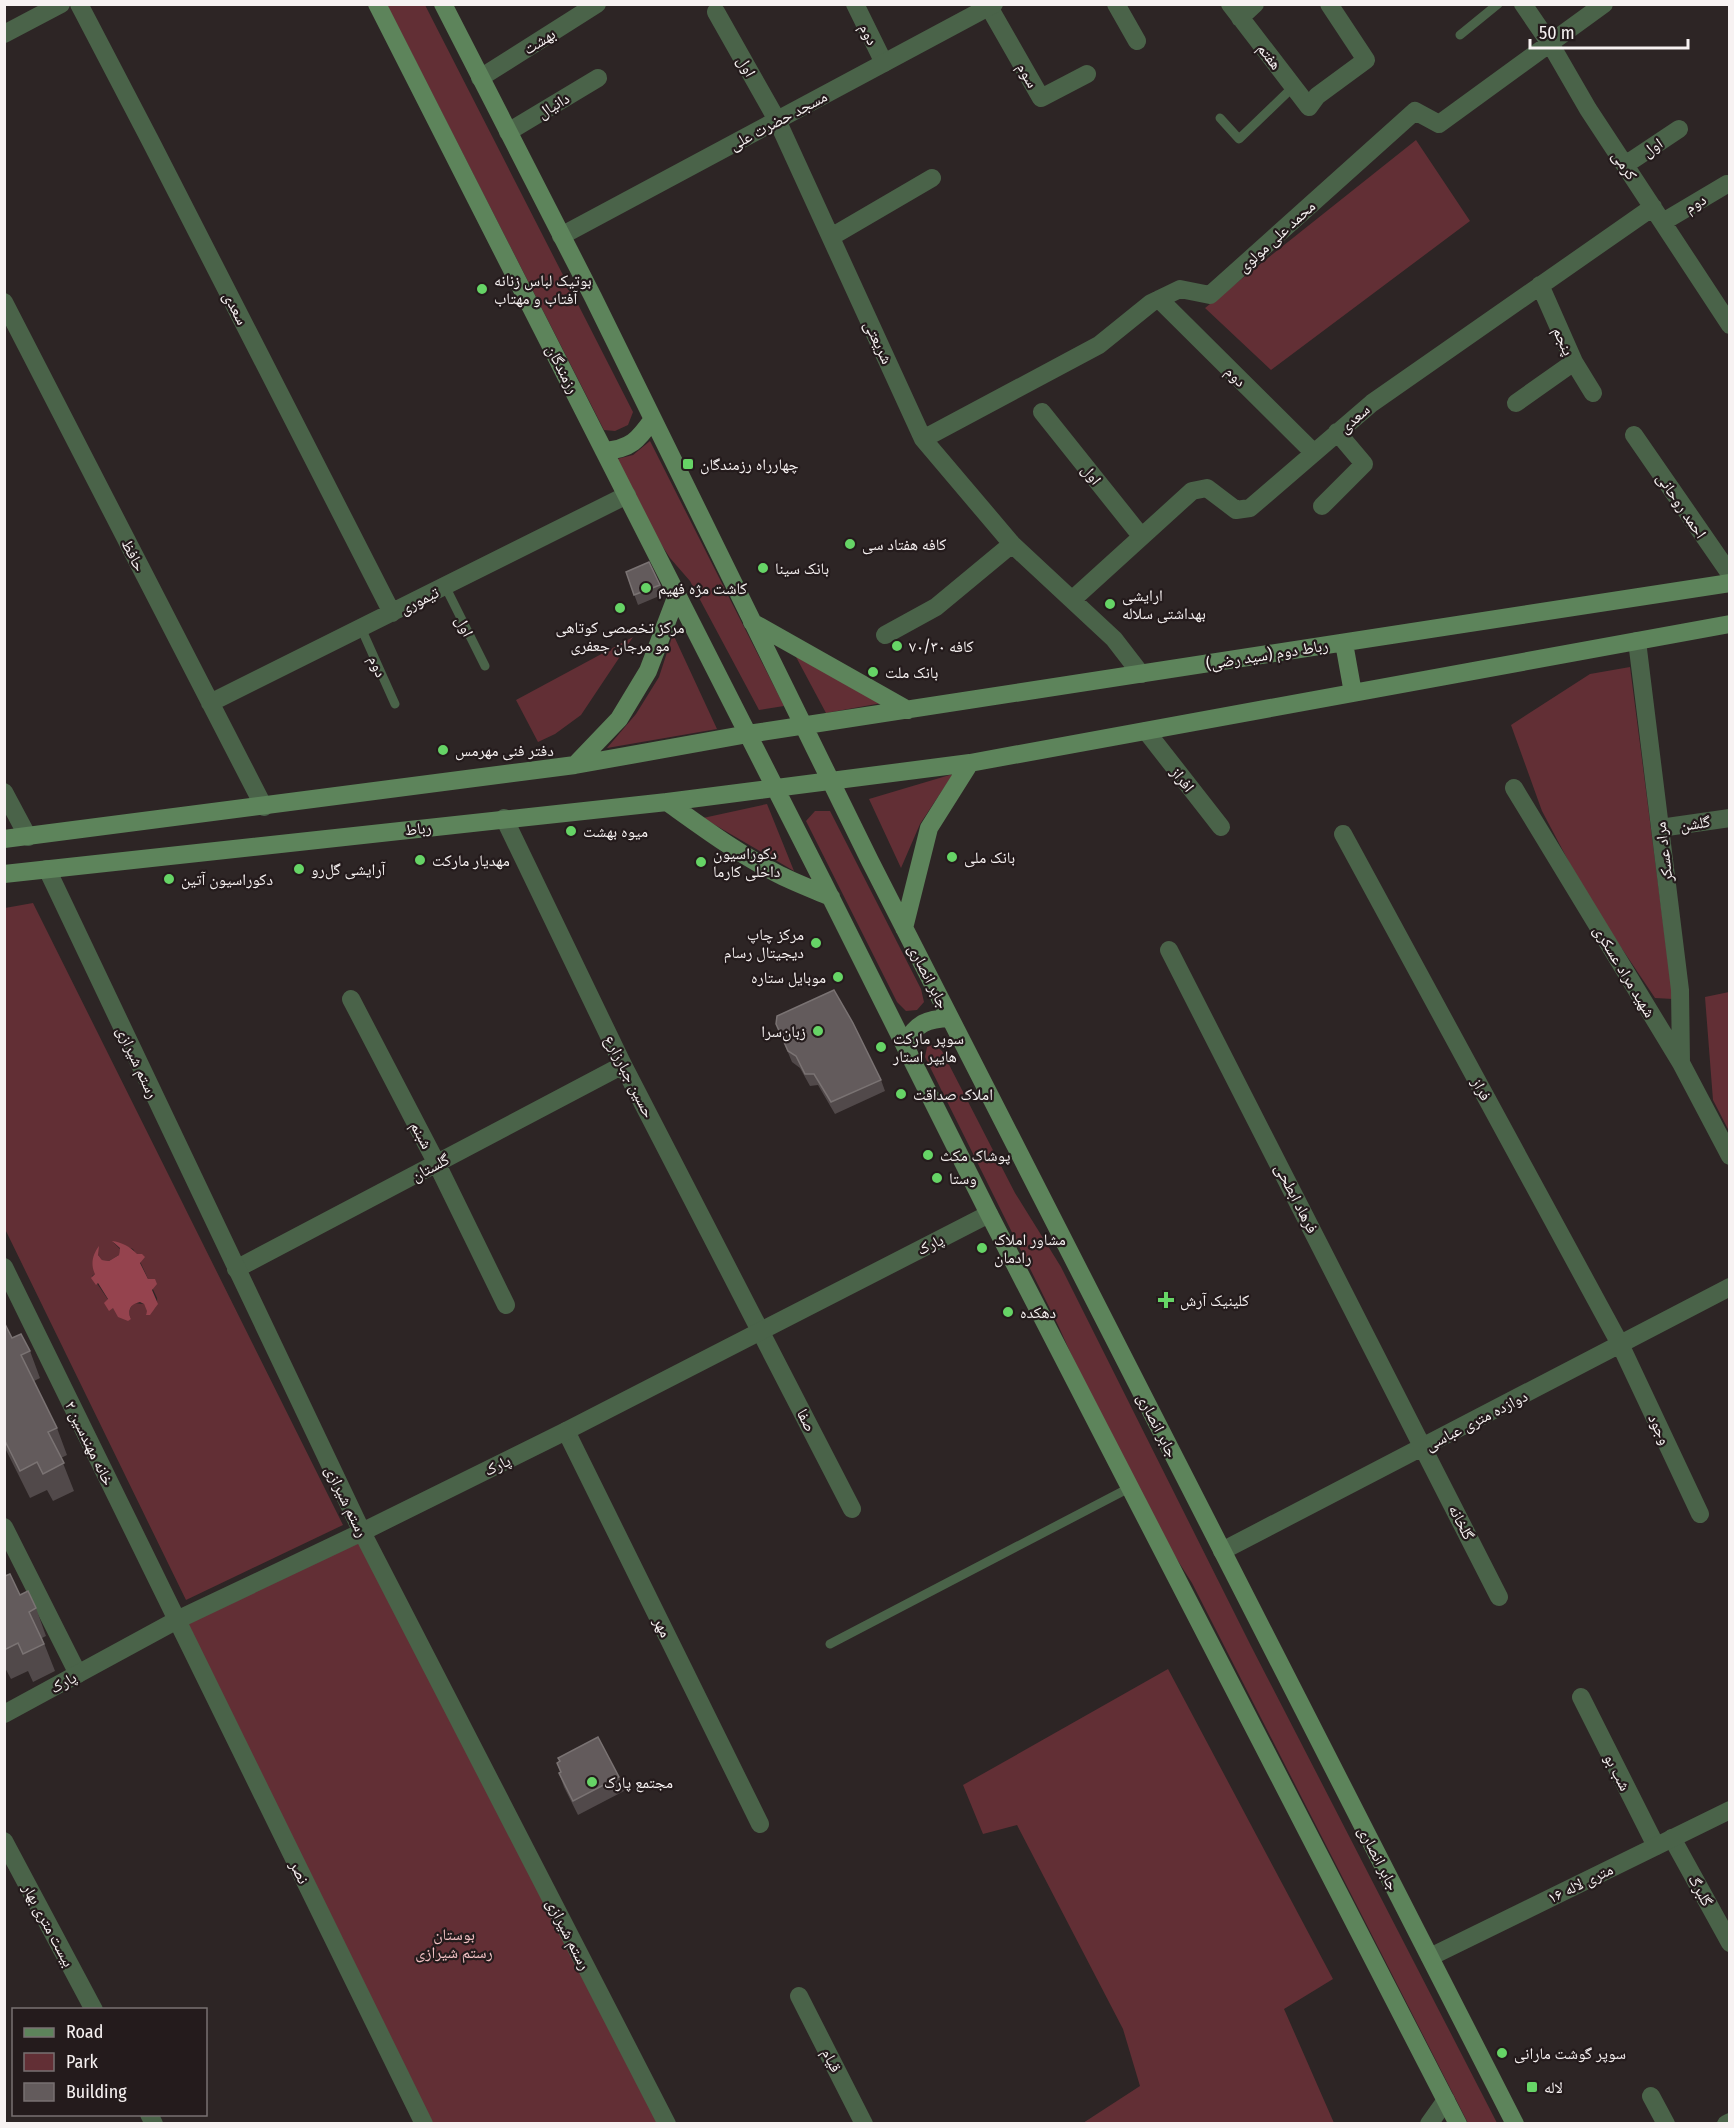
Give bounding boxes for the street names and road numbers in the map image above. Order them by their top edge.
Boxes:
street label: دوم [854,20,882,49]
street label: بهشت [520,24,559,59]
street label: هفتم [1253,39,1286,74]
street label: اول [732,53,760,80]
street label: سوم [1012,59,1042,92]
street label: مسجد حضرت علی [726,87,831,155]
street label: دانیال [534,88,573,123]
street label: اول [1638,134,1667,162]
street label: کرمی [1607,147,1641,184]
street label: دوم [1681,190,1710,218]
street label: محمد علی مولوی [1233,196,1320,277]
street label: سعدی [218,288,252,328]
street label: شریعتی [859,317,897,367]
street label: پنجم [1548,324,1578,359]
street label: رزمندگان [541,342,583,397]
street label: دوم [1220,362,1250,392]
street label: سعدی [1335,400,1374,438]
street label: اول [1077,460,1106,489]
street label: احمد روحانی [1652,469,1710,542]
street label: حافظ [118,536,150,574]
street label: تیموری [396,582,443,619]
street label: اول [451,613,478,640]
street label: رباط دوم (سید رضی) [1205,635,1330,675]
street label: دوم [363,652,391,680]
street label: افراز [1166,762,1198,796]
street label: گلشن [1679,812,1712,836]
street label: رباط [404,818,432,839]
street label: مراد عسکر [1650,821,1677,884]
street label: شهید مراد عسکری [1589,922,1660,1021]
street label: جابر انصاری [903,941,953,1012]
street label: رستم شیرازی [112,1023,162,1102]
street label: حسین جبارزارع [600,1032,659,1121]
street label: فراز [1467,1074,1495,1104]
street label: شبنم [406,1118,437,1153]
street label: گلستان [408,1149,453,1186]
street label: فرهاد ابطحی [1270,1160,1322,1237]
street label: پارک [914,1230,947,1259]
street label: دوازده متری عباسی [1422,1386,1531,1455]
street label: جابر انصاری [1132,1390,1182,1461]
street label: خانه مهندسین ۲ [60,1398,118,1489]
street label: صفا [793,1406,820,1435]
street label: وجود [1644,1411,1675,1448]
street label: پارک [481,1451,514,1480]
street label: رستم شیرازی [320,1462,372,1541]
street label: گلخانه [1445,1501,1479,1543]
street label: مهر [649,1613,675,1640]
street label: پارک [47,1667,80,1697]
street label: شب بو [1600,1750,1635,1794]
street label: جابر انصاری [1353,1823,1403,1894]
street label: نصر [285,1857,313,1887]
street label: ۱۶ متری لاله [1544,1860,1616,1908]
street label: گلبرگ [1684,1871,1717,1910]
street label: بیست متری بهار [17,1879,78,1971]
street label: رستم شیرازی [542,1895,595,1973]
street label: قیام [817,2045,846,2076]

